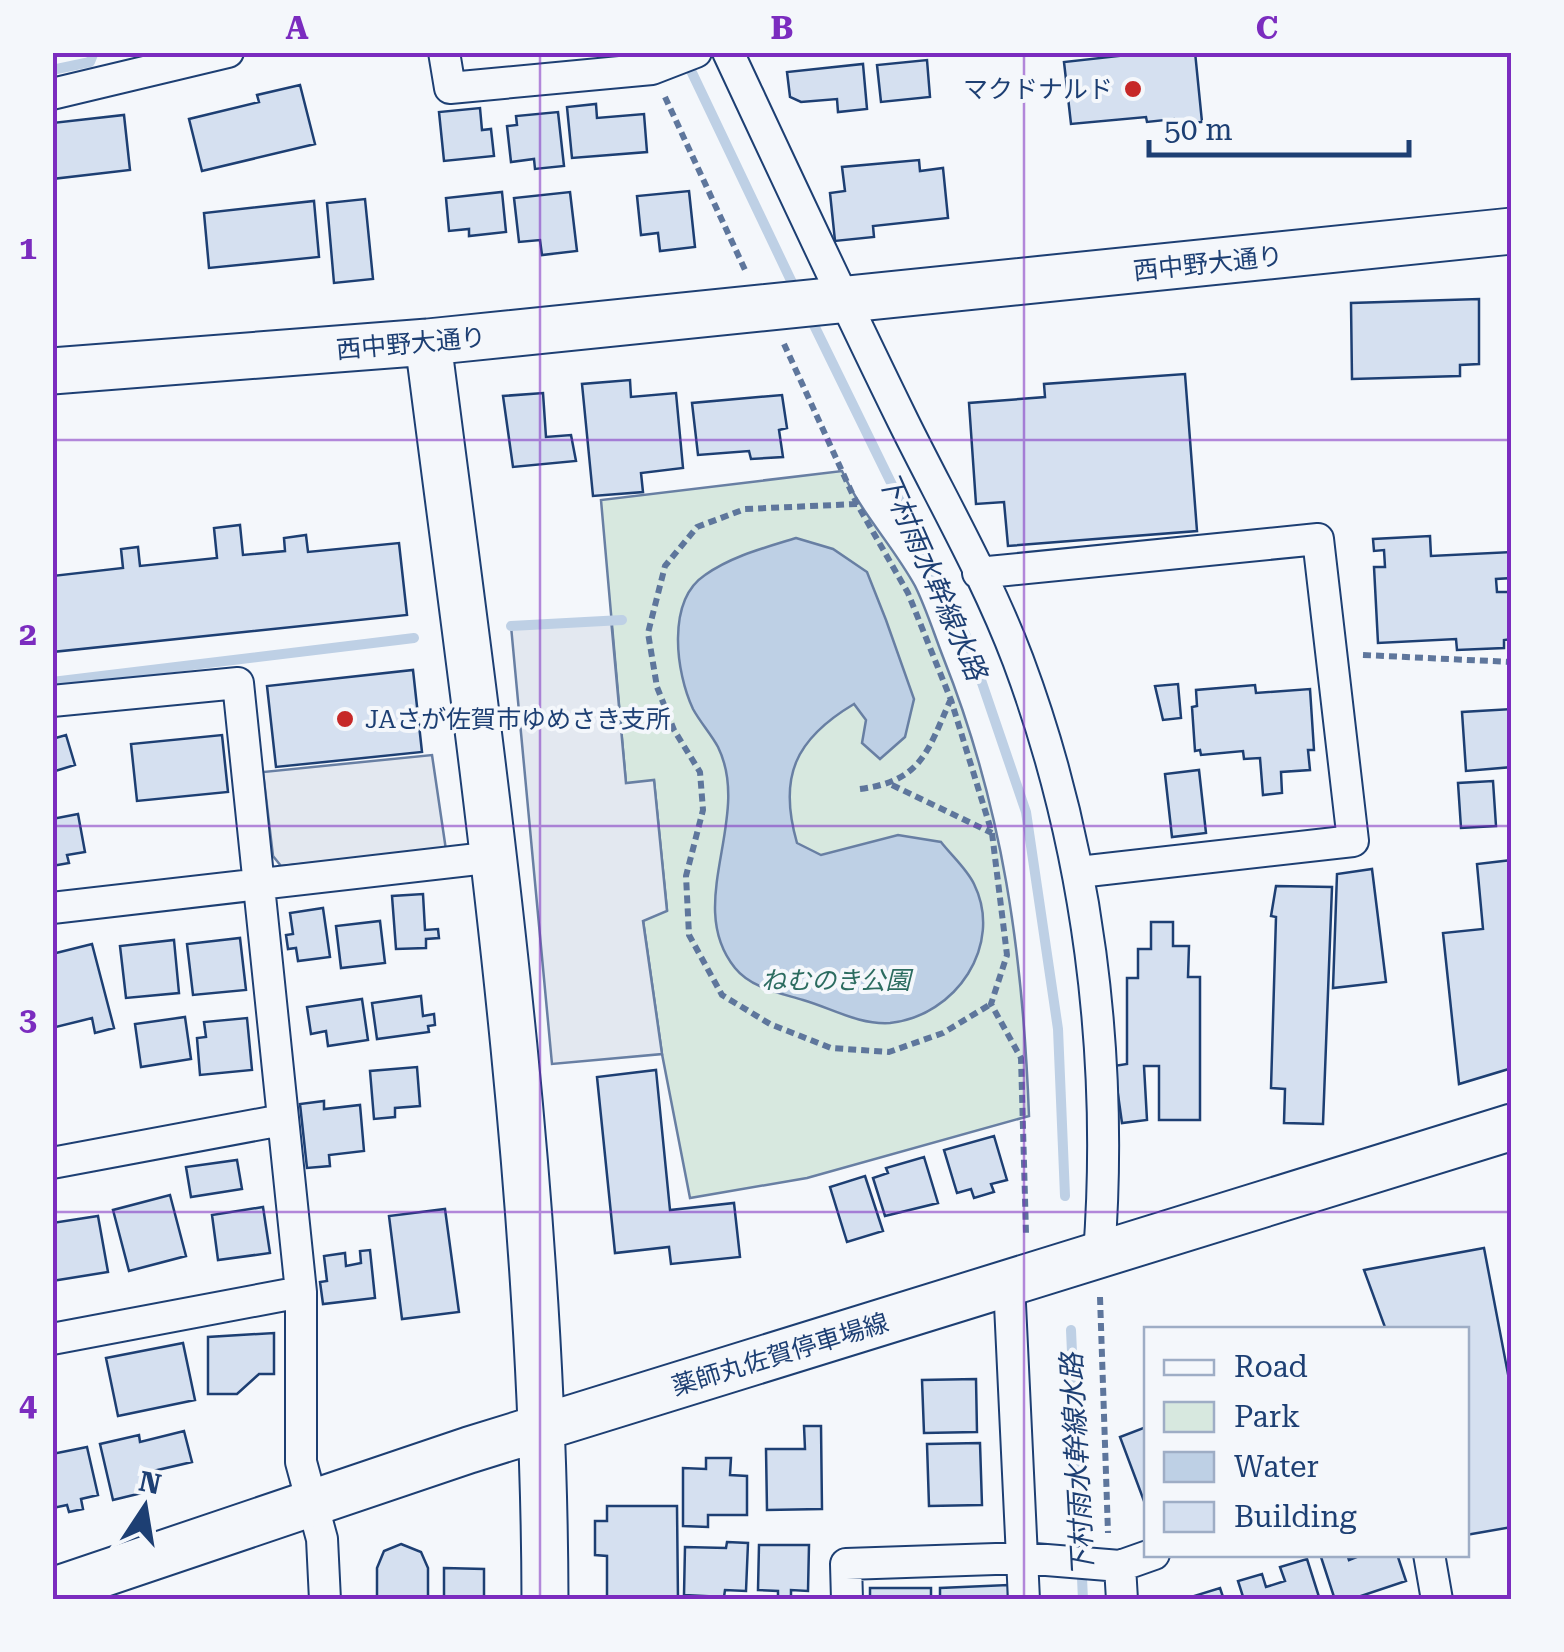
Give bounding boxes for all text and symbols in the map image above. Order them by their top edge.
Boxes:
text: A [285,9,309,47]
text: B [770,9,794,47]
text: C [1256,9,1278,47]
place label: マクドナルド [963,75,1113,104]
marker: マクドナルド [1122,78,1144,100]
scale bar [1149,95,1409,157]
text: 50 m [1164,112,1233,147]
text: 1 [19,229,37,267]
street label: 西中野大通り [1132,241,1284,286]
street label: 西中野大通り [335,323,487,364]
water label: 下村雨水幹線水路 [872,467,994,687]
text: 2 [19,615,37,653]
place label: JAさが佐賀市ゆめさき支所 [365,705,671,734]
marker: JAさが佐賀市ゆめさき支所 [334,708,356,730]
park label: ねむのき公園 [761,966,914,995]
text: 3 [19,1000,37,1038]
street label: 薬師丸佐賀停車場線 [668,1308,892,1401]
legend [1144,1327,1469,1557]
text: Road [1234,1349,1308,1384]
water label: 下村雨水幹線水路 [1055,1350,1100,1578]
text: 4 [19,1386,37,1424]
text: Park [1234,1399,1300,1434]
text: Water [1234,1449,1319,1484]
north arrow [95,1457,195,1557]
text: N [136,1465,164,1501]
text: Building [1234,1499,1357,1534]

